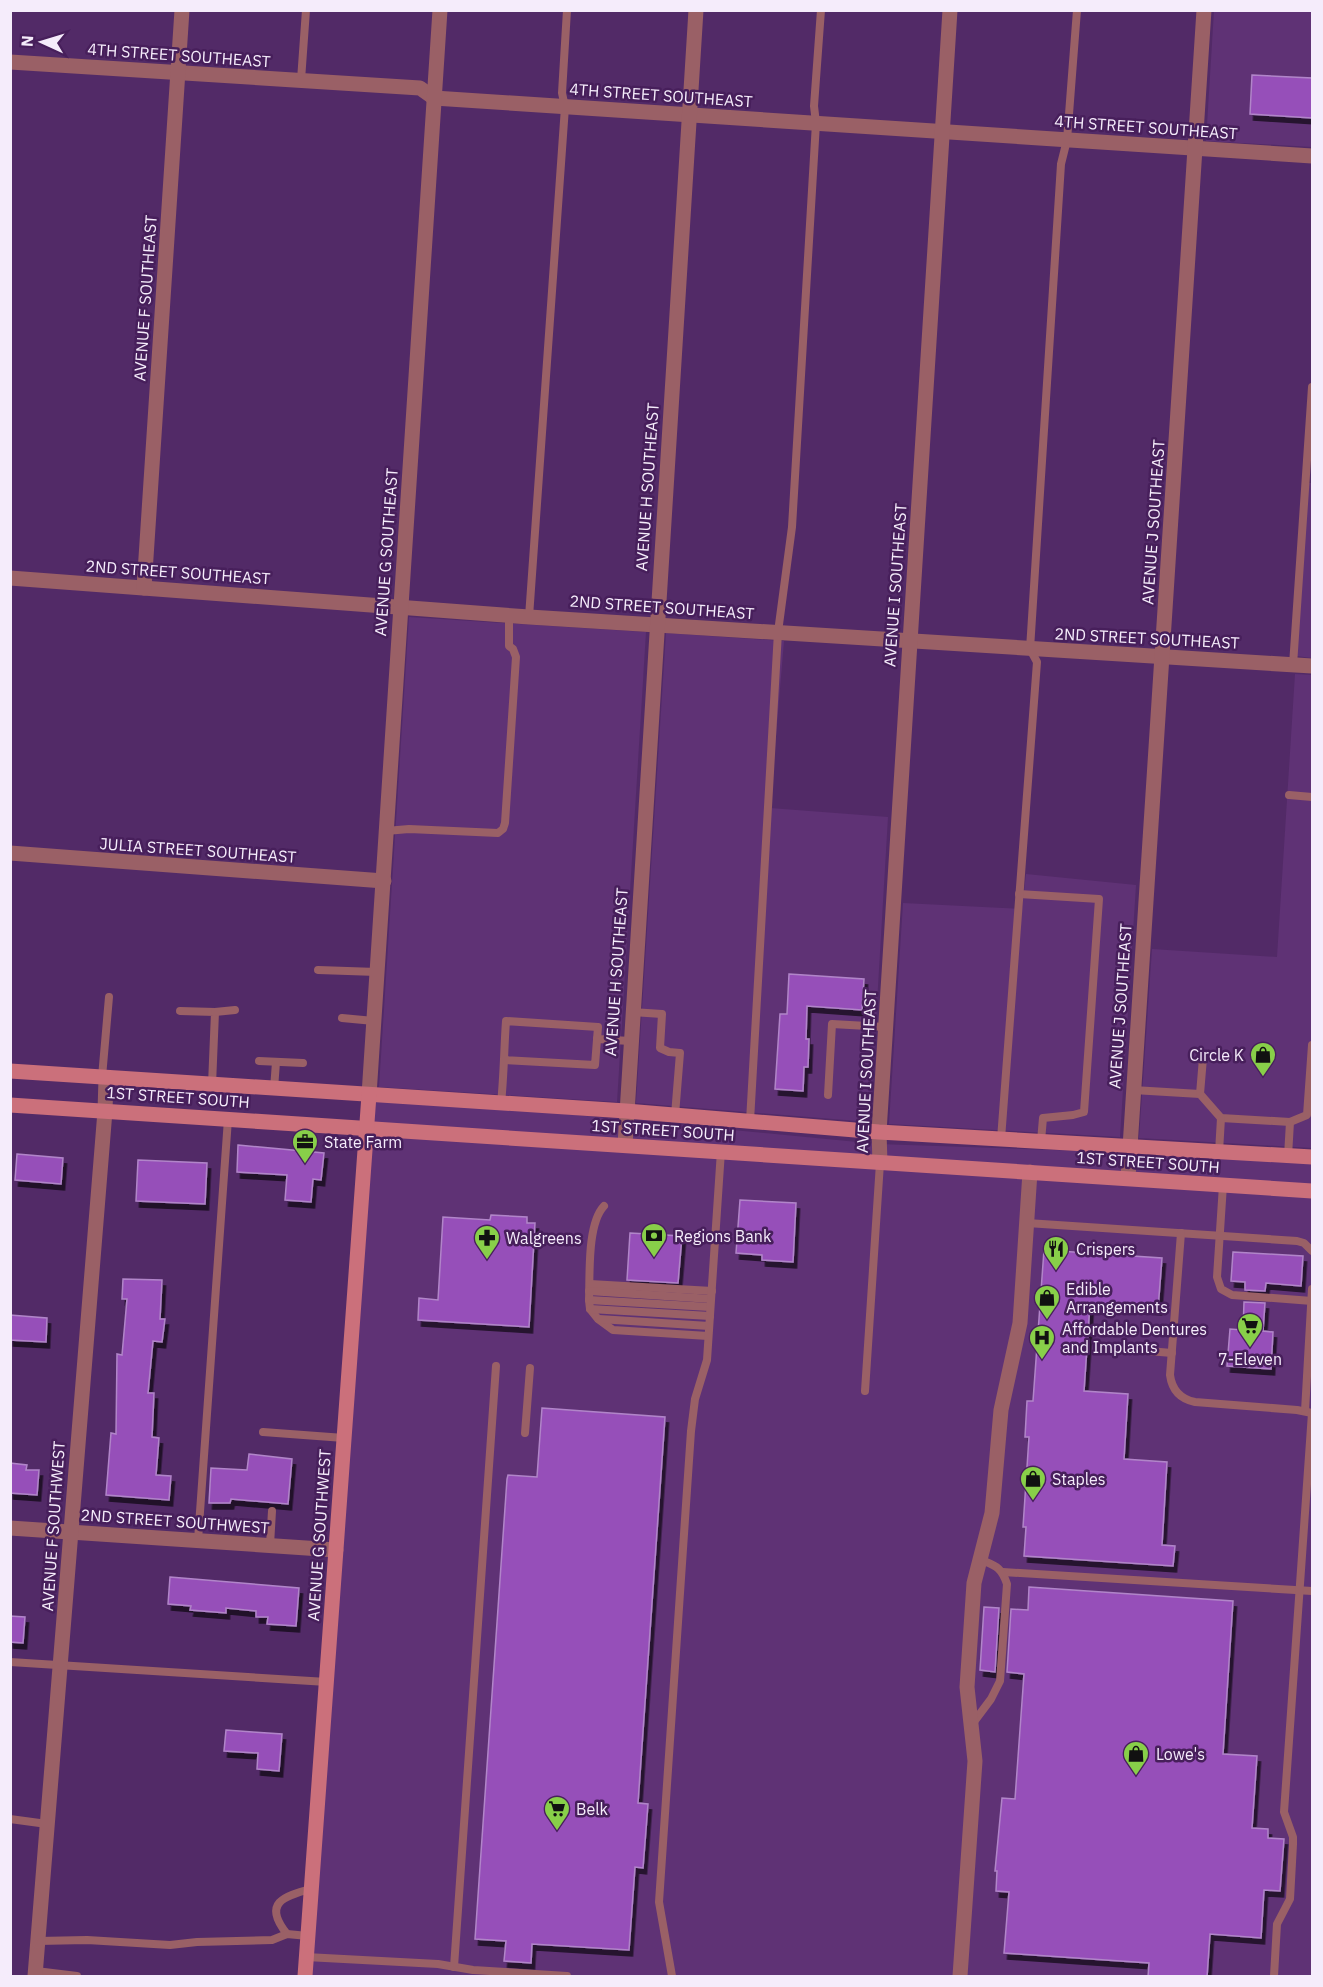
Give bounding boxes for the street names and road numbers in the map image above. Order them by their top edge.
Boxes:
street label: 4TH STREET SOUTHEAST [87,39,271,71]
street label: 4TH STREET SOUTHEAST [569,79,753,111]
street label: 4TH STREET SOUTHEAST [1054,111,1238,143]
street label: AVENUE F SOUTHEAST [129,214,161,382]
street label: AVENUE H SOUTHEAST [631,402,663,572]
street label: AVENUE J SOUTHEAST [1137,439,1169,605]
street label: AVENUE G SOUTHEAST [370,467,402,637]
street label: AVENUE I SOUTHEAST [879,503,911,667]
street label: 2ND STREET SOUTHEAST [85,556,271,588]
street label: 2ND STREET SOUTHEAST [569,591,755,623]
street label: 2ND STREET SOUTHEAST [1054,623,1240,653]
street label: JULIA STREET SOUTHEAST [99,833,297,867]
street label: AVENUE H SOUTHEAST [600,887,632,1057]
street label: AVENUE J SOUTHEAST [1104,923,1136,1089]
street label: AVENUE I SOUTHEAST [852,989,880,1153]
street label: 1ST STREET SOUTH [106,1082,250,1112]
street label: 1ST STREET SOUTH [591,1115,735,1145]
street label: 1ST STREET SOUTH [1076,1147,1220,1177]
street label: AVENUE F SOUTHWEST [37,1440,69,1612]
street label: AVENUE G SOUTHWEST [303,1448,335,1622]
street label: 2ND STREET SOUTHWEST [80,1504,270,1538]

